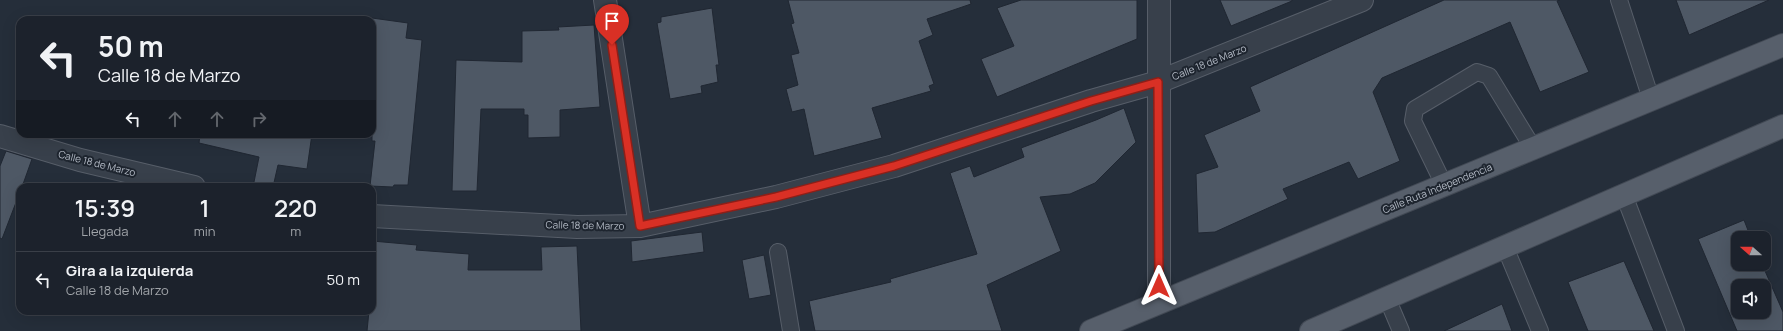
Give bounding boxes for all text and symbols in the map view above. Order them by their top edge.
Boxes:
pin [595,4,629,45]
icon: arrive [601,10,623,32]
text: 50 m [98,27,164,65]
icon: left [32,32,84,84]
street label: Calle 18 de Marzo [1170,41,1248,83]
text: Calle 18 de Marzo [98,63,240,87]
icon: left [122,108,144,130]
icon: ahead [164,108,186,130]
icon: ahead [206,108,228,130]
icon: right [248,108,270,130]
street label: Calle 18 de Marzo [57,147,137,179]
street label: Calle Ruta Independencia [1380,160,1494,216]
text: 15:39 [74,191,135,224]
text: 1 [199,191,210,224]
text: 220 [274,191,318,224]
street label: Calle 18 de Marzo [545,217,625,233]
text: Llegada [81,222,128,240]
text: min [194,222,215,240]
text: m [290,222,301,240]
north arrow [1731,231,1771,271]
map controls [1731,231,1771,319]
text: Gira a la izquierda [66,260,193,281]
position arrow [1138,265,1180,307]
icon: left [32,269,54,291]
text: 50 m [326,269,360,290]
button: sound [1731,279,1771,319]
text: Calle 18 de Marzo [66,281,169,299]

